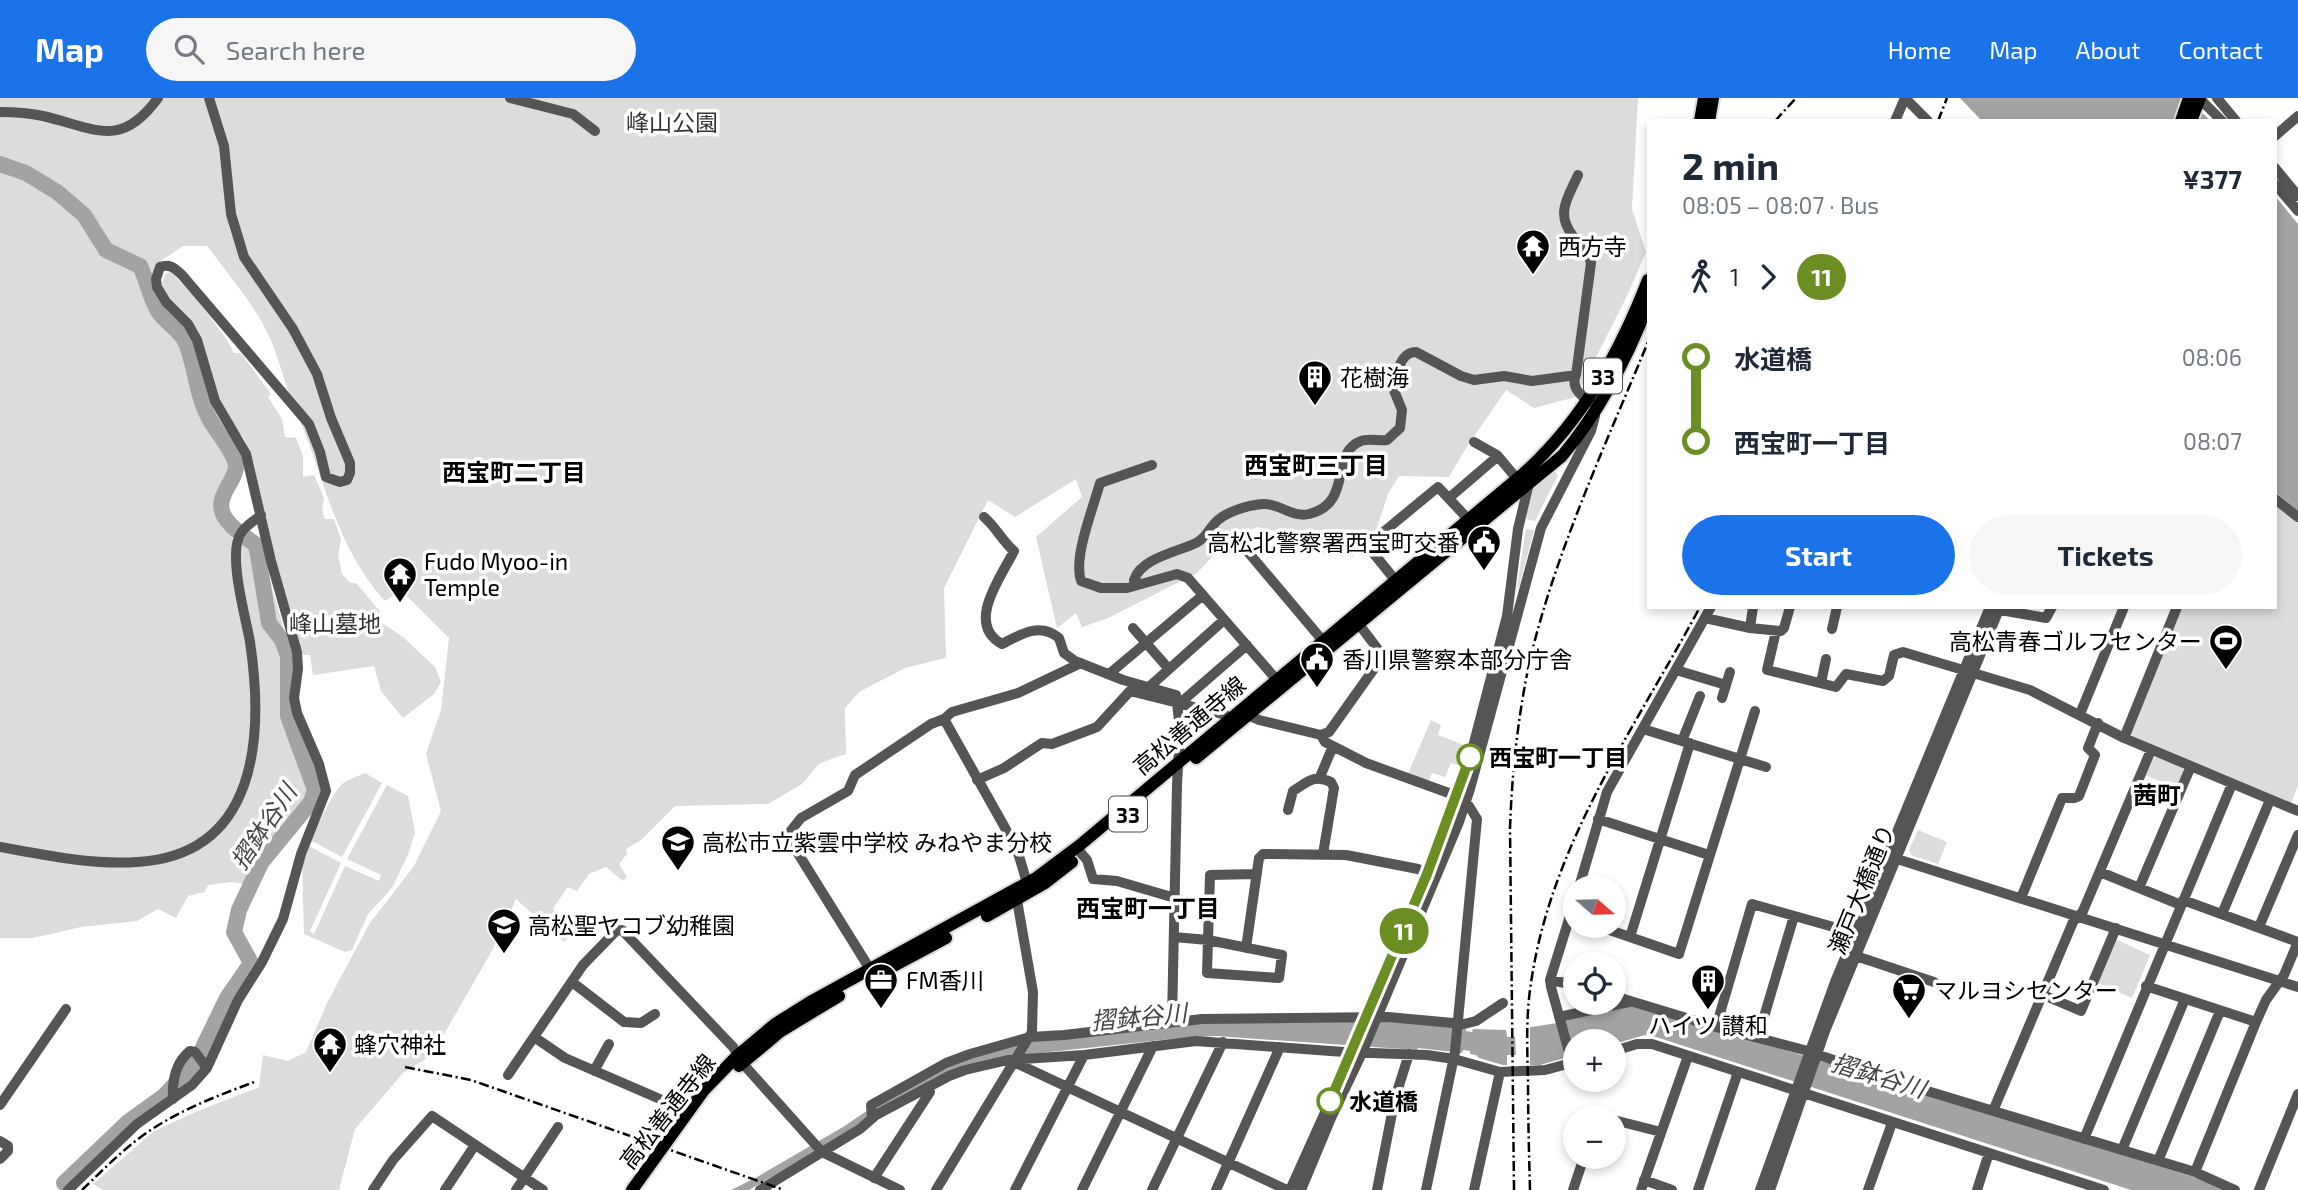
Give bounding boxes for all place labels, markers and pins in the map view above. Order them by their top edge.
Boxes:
temple icon: 西方寺 [1514,227,1552,276]
place label: 西方寺 [1558,232,1627,260]
building icon: 花樹海 [1296,358,1334,407]
place label: 花樹海 [1340,363,1409,391]
public building icon: 高松北警察署西宝町交番 [1465,523,1503,572]
place label: 高松北警察署西宝町交番 [1207,528,1460,556]
place label: Fudo Myoo-in Temple [424,547,568,601]
temple icon: Fudo Myoo-in Temple [381,555,419,604]
sports icon: 高松青春ゴルフセンター [2207,622,2245,671]
place label: 高松青春ゴルフセンター [1949,627,2202,655]
public building icon: 香川県警察本部分庁舎 [1298,640,1336,689]
place label: 香川県警察本部分庁舎 [1342,645,1572,673]
place label: 西宝町一丁目 [1489,743,1627,771]
marker: 西宝町一丁目 [1457,744,1483,770]
school or university icon: 高松市立紫雲中学校 みねやま分校 [659,823,697,872]
place label: 高松市立紫雲中学校 みねやま分校 [702,828,1052,856]
school or university icon: 高松聖ヤコブ幼稚園 [485,906,523,955]
place label: 高松聖ヤコブ幼稚園 [528,911,735,939]
office icon: FM香川 [862,961,900,1010]
building icon: ハイツ 讃和 [1689,962,1727,1011]
place label: FM香川 [906,966,985,994]
supermarket icon: マルヨシセンター [1890,971,1928,1020]
place label: マルヨシセンター [1934,976,2118,1004]
place label: ハイツ 讃和 [1648,1011,1768,1039]
temple icon: 蜂穴神社 [311,1025,349,1074]
place label: 蜂穴神社 [354,1030,446,1058]
place label: 水道橋 [1349,1087,1418,1115]
marker: 水道橋 [1317,1088,1343,1114]

